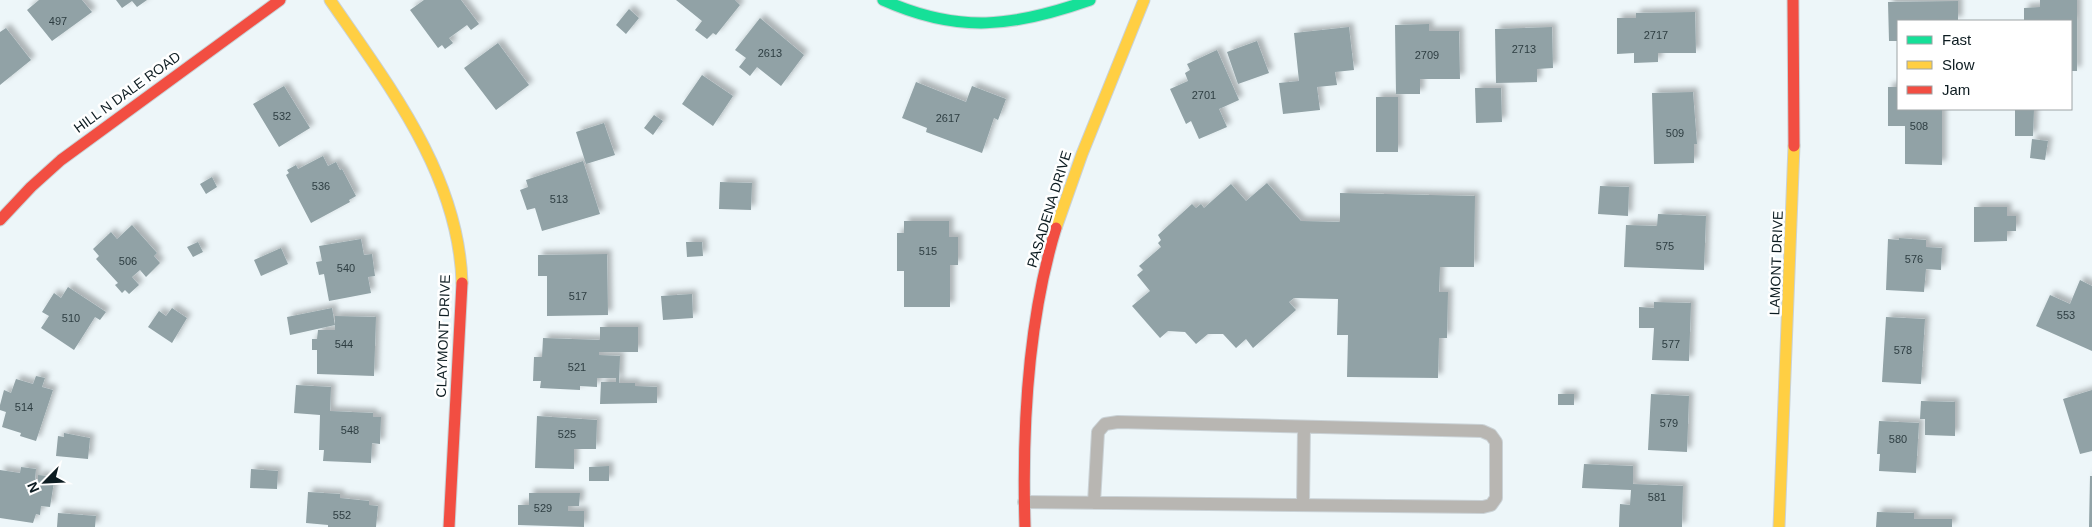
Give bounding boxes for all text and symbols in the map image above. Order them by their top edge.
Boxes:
house number: 497 [49,15,67,27]
legend [1897,20,2072,110]
house number: 2717 [1644,29,1668,41]
text: Fast [1942,31,1972,48]
house number: 2713 [1512,43,1536,55]
house number: 2613 [758,47,782,59]
street label: HILL N DALE ROAD [71,48,183,136]
house number: 2709 [1415,49,1439,61]
text: Slow [1942,56,1975,73]
text: Jam [1942,81,1970,98]
house number: 2701 [1192,89,1216,101]
house number: 532 [273,110,291,122]
house number: 2617 [936,112,960,124]
house number: 508 [1910,120,1928,132]
house number: 509 [1666,127,1684,139]
street label: PASADENA DRIVE [1024,149,1074,269]
house number: 536 [312,180,330,192]
house number: 513 [550,193,568,205]
street label: LAMONT DRIVE [1766,210,1786,316]
house number: 575 [1656,240,1674,252]
house number: 515 [919,245,937,257]
house number: 576 [1905,253,1923,265]
house number: 506 [119,255,137,267]
house number: 540 [337,262,355,274]
street label: CLAYMONT DRIVE [433,274,453,398]
house number: 517 [569,290,587,302]
house number: 553 [2057,309,2075,321]
house number: 510 [62,312,80,324]
house number: 544 [335,338,353,350]
house number: 577 [1662,338,1680,350]
house number: 578 [1894,344,1912,356]
house number: 521 [568,361,586,373]
house number: 514 [15,401,33,413]
house number: 579 [1660,417,1678,429]
house number: 548 [341,424,359,436]
house number: 525 [558,428,576,440]
house number: 580 [1889,433,1907,445]
north arrow [20,457,70,507]
text: N [24,479,42,495]
house number: 581 [1648,491,1666,503]
house number: 529 [534,502,552,514]
house number: 552 [333,509,351,521]

